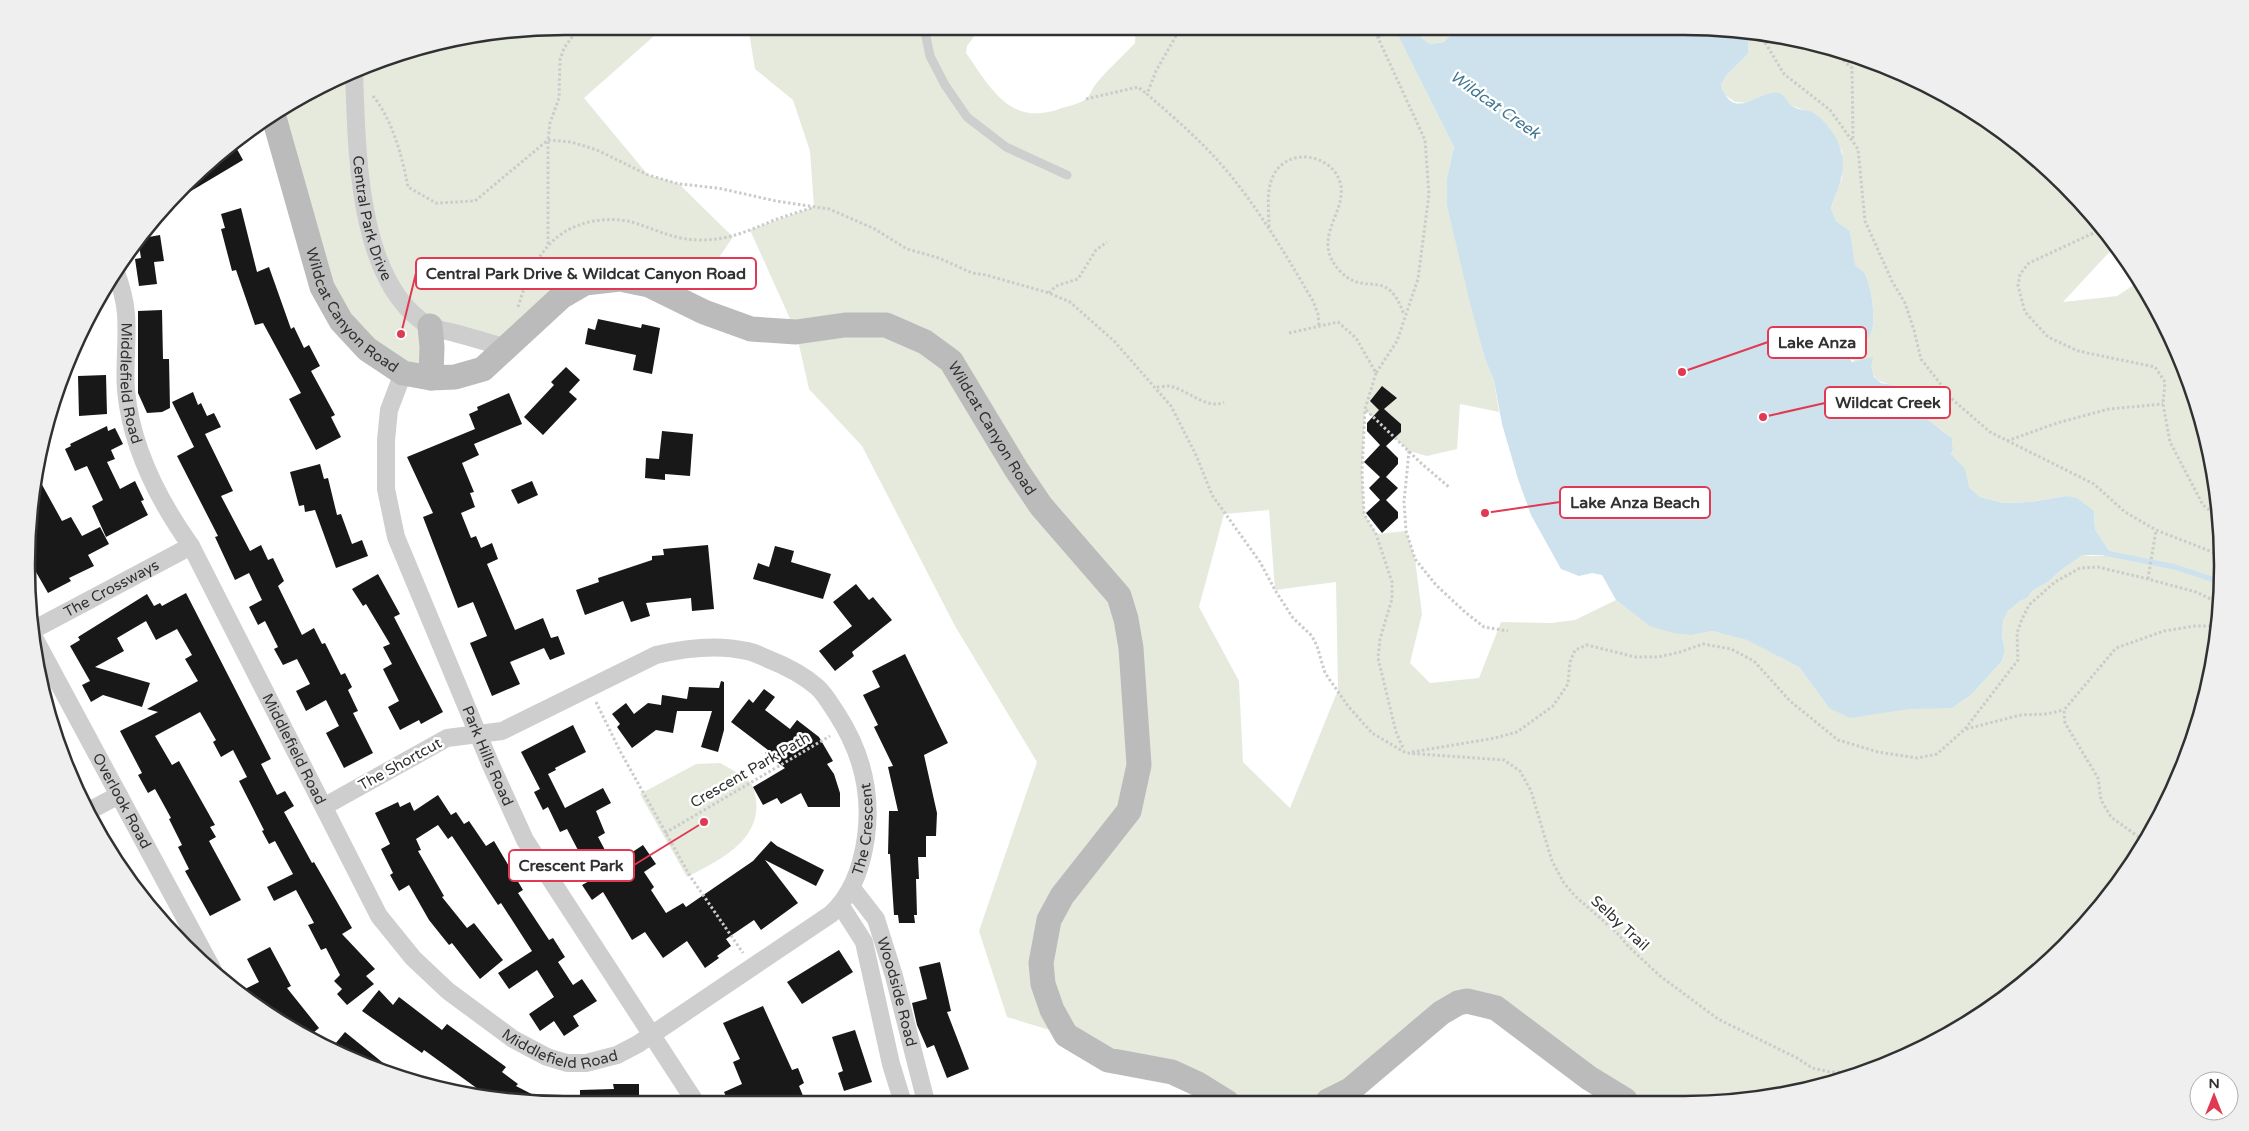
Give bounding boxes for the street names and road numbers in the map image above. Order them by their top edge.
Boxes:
street label: Central Park Drive [349,155,396,284]
street label: Wildcat Canyon Road [302,245,402,376]
street label: Middlefield Road [116,322,146,446]
street label: Wildcat Canyon Road [944,358,1040,499]
street label: The Crossways [61,556,162,621]
street label: Middlefield Road [258,690,330,807]
street label: Park Hills Road [458,703,517,809]
street label: Crescent Park Path [687,728,813,812]
street label: The Shortcut [355,734,445,794]
street label: Overlook Road [89,750,155,852]
street label: The Crescent [848,781,877,878]
street label: Selby Trail [1587,892,1653,954]
street label: Woodside Road [873,935,921,1048]
street label: Middlefield Road [498,1025,620,1073]

